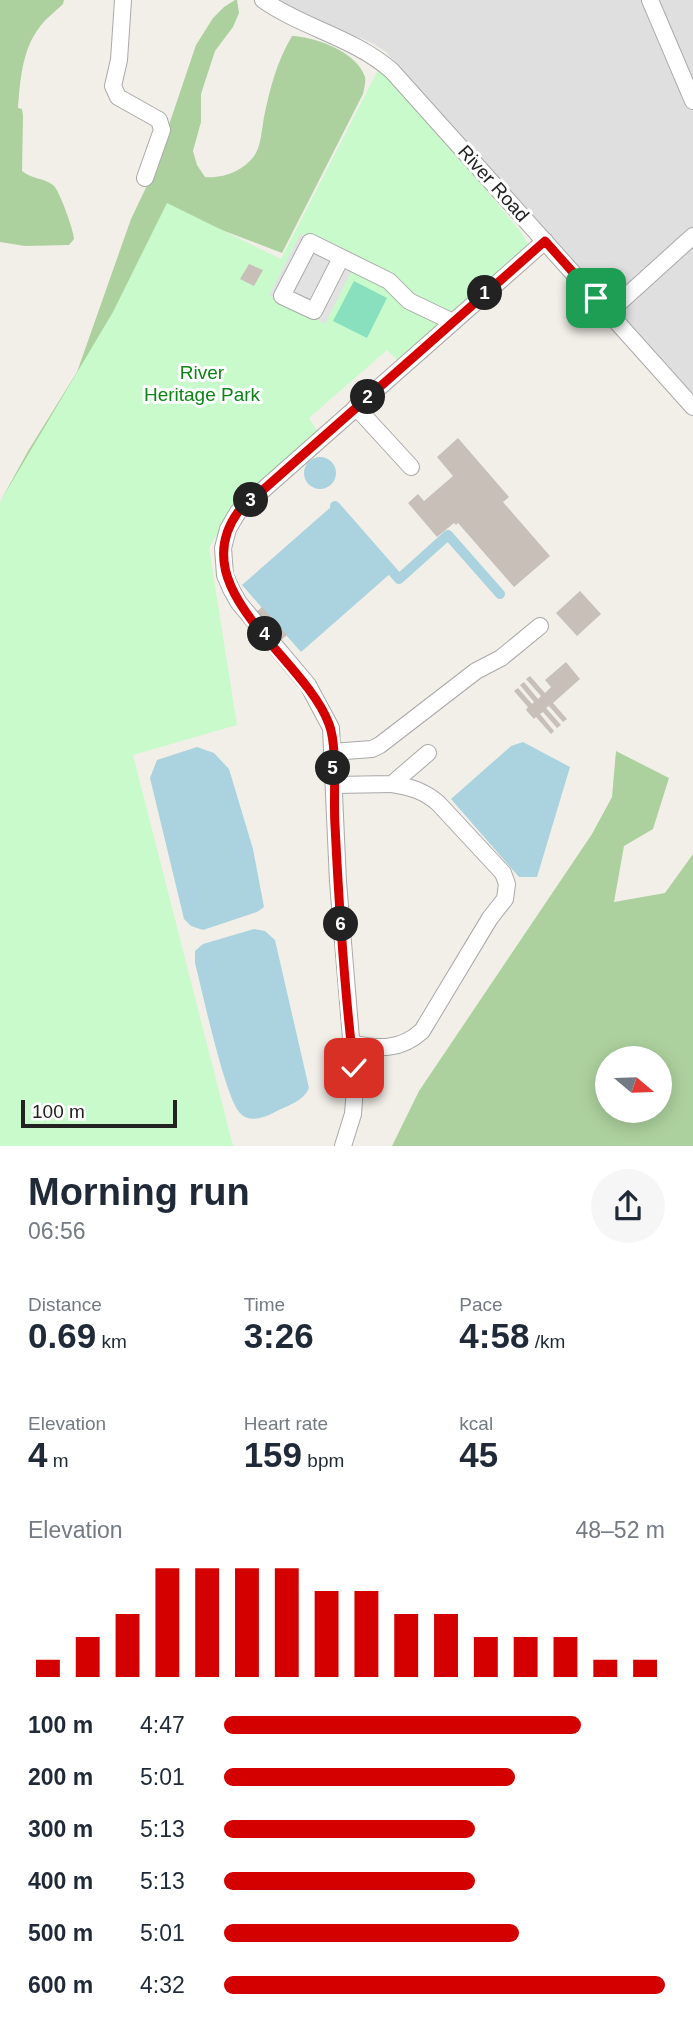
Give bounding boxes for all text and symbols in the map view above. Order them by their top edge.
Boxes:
street label: River Road [454,141,533,226]
pin [566,268,626,328]
pin: 1 [468,276,503,310]
icon: arrive [577,279,615,317]
text: 1 [479,282,490,303]
park label: River Heritage Park [144,362,261,405]
pin: 2 [350,380,386,414]
text: 2 [362,386,373,407]
pin: 3 [233,482,268,518]
text: 3 [245,489,256,510]
pin: 4 [247,616,282,652]
text: 4 [259,623,270,644]
pin: 5 [316,750,350,786]
text: 5 [327,757,338,778]
pin: 6 [324,906,358,942]
text: 6 [335,913,346,934]
pin [324,1038,384,1098]
north arrow [595,1046,672,1124]
map controls [595,1046,672,1123]
icon: check [335,1049,373,1087]
scale bar [21,1097,177,1129]
text: 100 m [32,1101,85,1122]
button: share [591,1169,665,1243]
text: Morning run [28,1171,250,1213]
text: 06:56 [28,1218,86,1244]
text: Distance [28,1294,102,1315]
text: Time [244,1294,285,1315]
text: Pace [459,1294,503,1315]
text: 0.69 [28,1316,96,1355]
text: 3:26 [244,1316,314,1355]
text: 4:58 [459,1316,529,1355]
text: km [96,1331,127,1352]
text: /km [529,1331,565,1352]
text: Elevation [28,1413,106,1434]
text: Heart rate [244,1413,328,1434]
text: kcal [459,1413,493,1434]
text: 4 [28,1435,47,1474]
text: 159 [244,1435,302,1474]
text: 45 [459,1435,498,1474]
text: m [47,1450,69,1471]
text: bpm [302,1450,344,1471]
text: Elevation [28,1517,123,1543]
text: 48–52 m [575,1517,665,1543]
text: 100 m [28,1712,93,1738]
text: 4:47 [140,1712,185,1738]
text: 200 m [28,1764,93,1790]
text: 5:01 [140,1764,185,1790]
text: 300 m [28,1816,93,1842]
text: 5:13 [140,1816,185,1842]
text: 400 m [28,1868,93,1894]
text: 5:13 [140,1868,185,1894]
text: 500 m [28,1920,93,1946]
text: 5:01 [140,1920,185,1946]
text: 600 m [28,1972,93,1998]
text: 4:32 [140,1972,185,1998]

